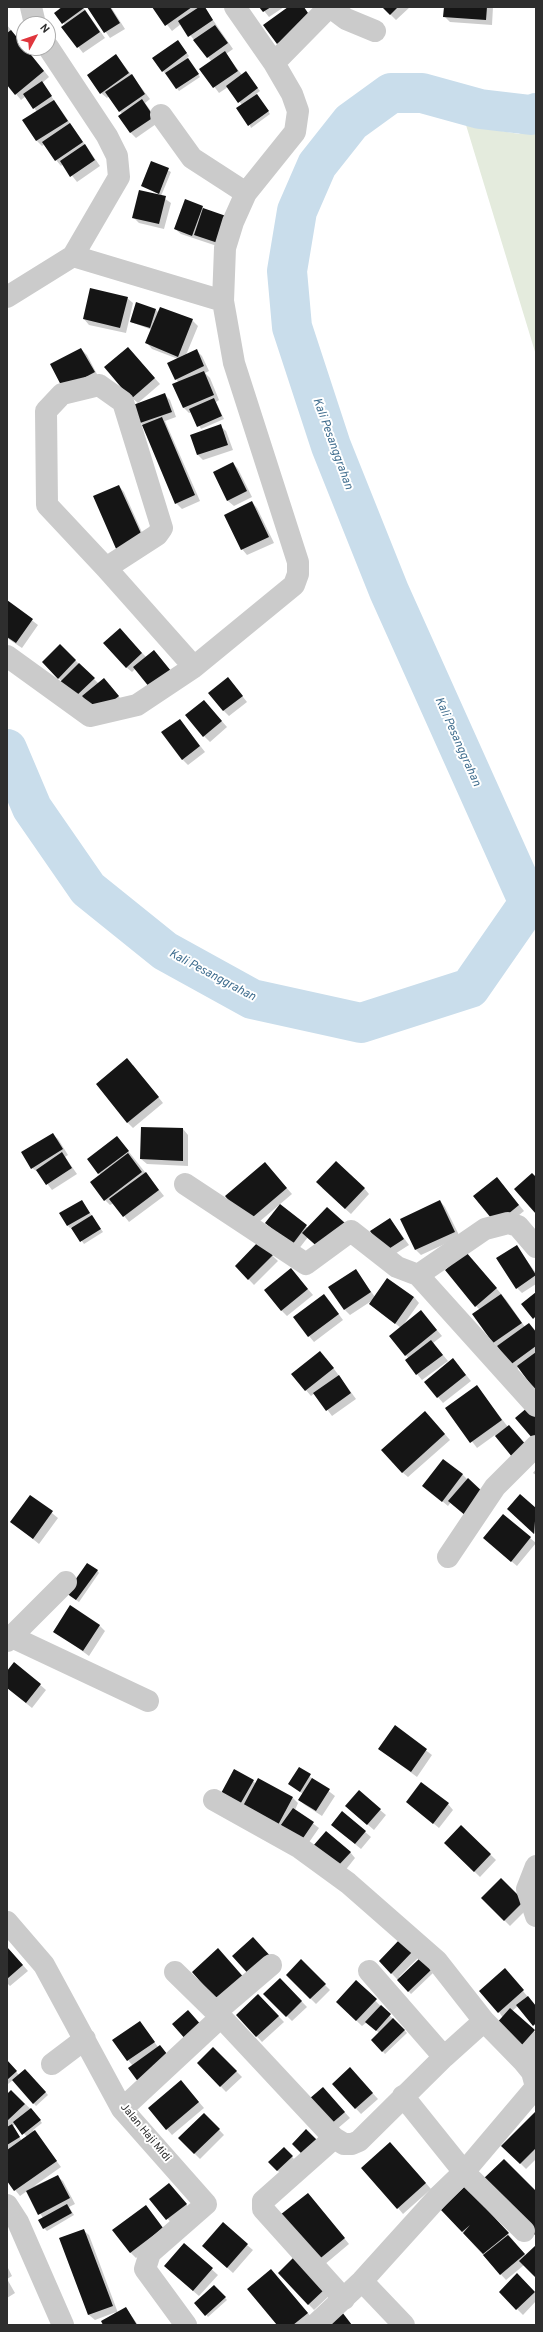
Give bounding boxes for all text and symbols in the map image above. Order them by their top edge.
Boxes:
north arrow [16,16,56,56]
text: N [37,21,52,36]
water label: Kali Pesanggrahan [309,396,355,492]
water label: Kali Pesanggrahan [431,695,483,789]
water label: Kali Pesanggrahan [166,947,258,1005]
street label: Jalan Haji Midi [117,2101,173,2165]

